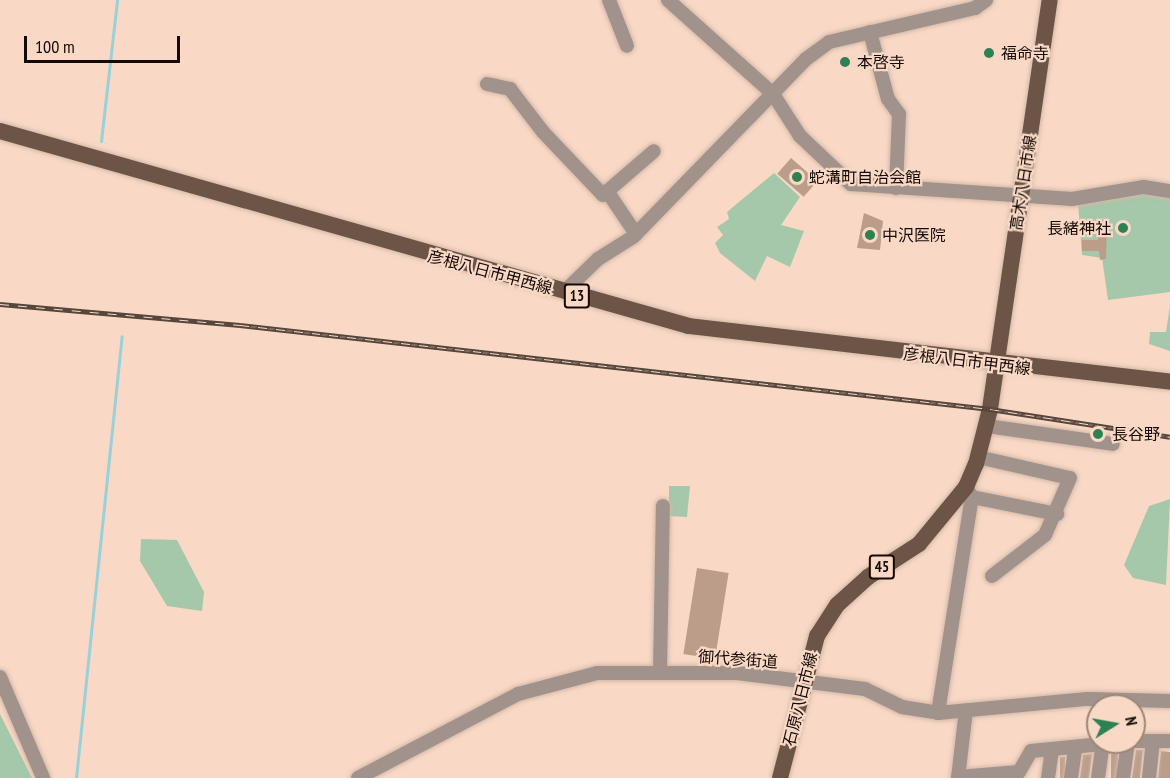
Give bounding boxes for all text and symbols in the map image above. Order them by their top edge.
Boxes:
scale bar [27,24,183,62]
text: 100 m [35,35,75,58]
place label: 福命寺 [1001,43,1049,63]
marker: 福命寺 [982,46,996,60]
place label: 本啓寺 [857,52,905,72]
marker: 本啓寺 [838,55,852,69]
street label: 高木八日市線 [1006,134,1040,232]
place label: 蛇溝町自治会館 [809,167,921,187]
marker: 蛇溝町自治会館 [790,170,804,184]
place label: 長緒神社 [1047,218,1111,238]
marker: 長緒神社 [1116,221,1130,235]
place label: 中沢医院 [882,225,946,245]
marker: 中沢医院 [863,228,877,242]
street label: 彦根八日市甲西線 [426,246,554,298]
road number: 13 [564,284,590,308]
street label: 彦根八日市甲西線 [902,344,1032,378]
place label: 長谷野 [1112,424,1160,444]
marker: 長谷野 [1089,425,1107,443]
road number: 45 [868,555,896,579]
street label: 御代参街道 [697,647,779,671]
street label: 石原八日市線 [779,650,821,748]
north arrow [1086,694,1146,754]
text: N [1121,715,1142,727]

